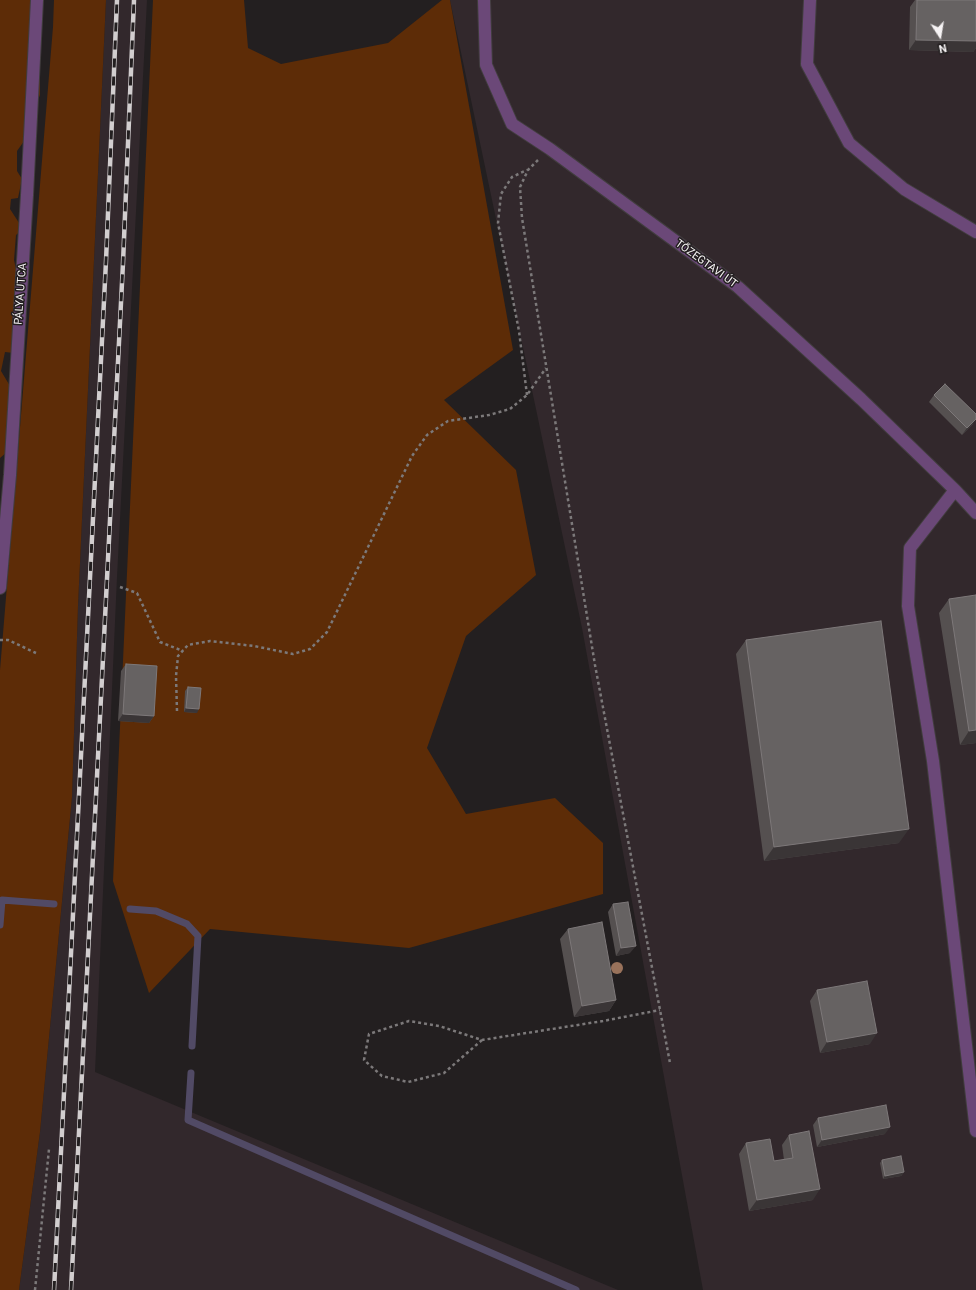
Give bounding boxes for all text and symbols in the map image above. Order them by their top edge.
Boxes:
north arrow [920,16,960,56]
text: N [937,41,948,55]
street label: TŐZEGTAVI ÚT [672,237,740,291]
street label: PÁLYA UTCA [12,263,30,325]

